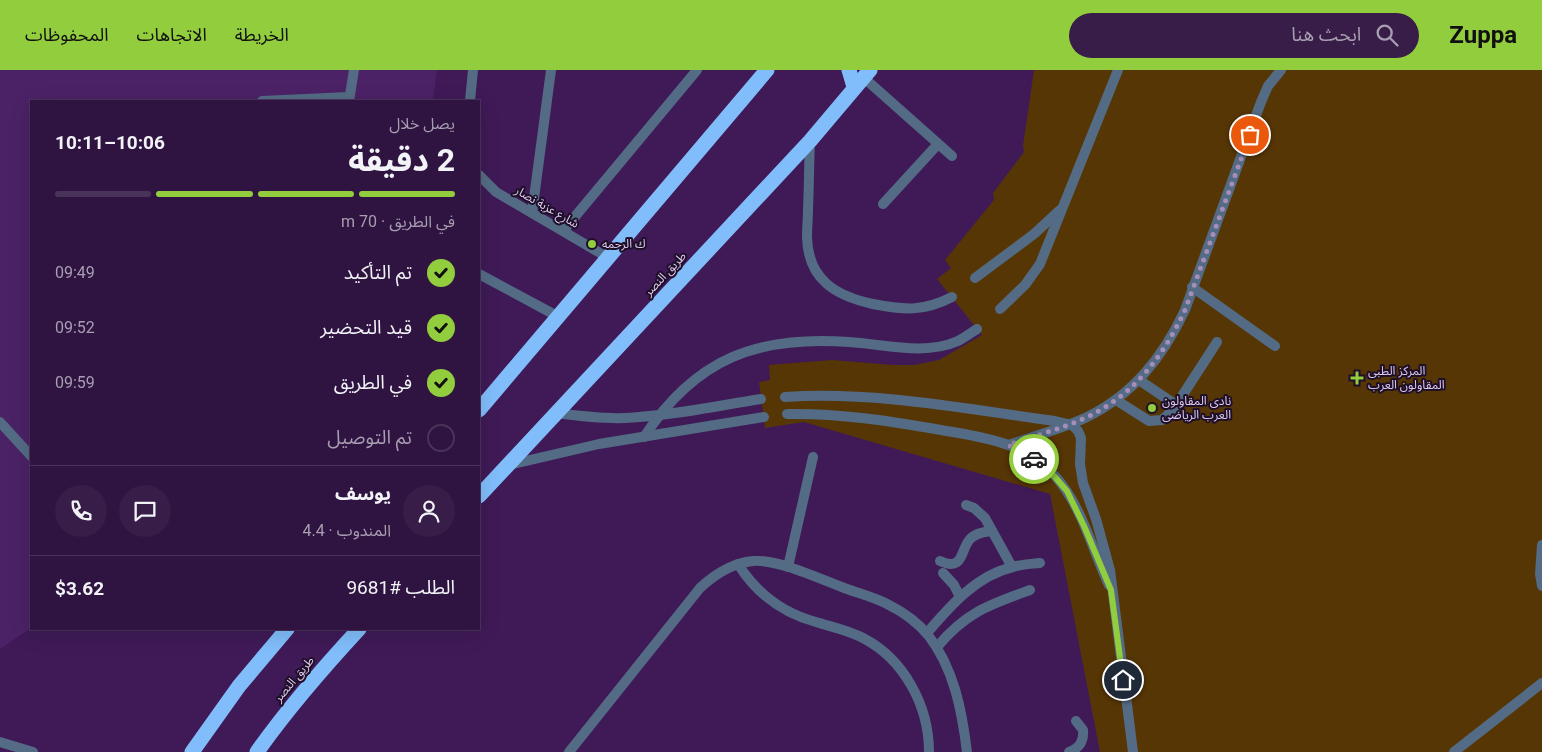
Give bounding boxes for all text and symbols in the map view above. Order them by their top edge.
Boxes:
search box [1069,13,1419,58]
icon: search [1373,21,1401,49]
text: Zuppa [1449,21,1517,49]
text: ابحث هنا [1291,23,1361,46]
text: المحفوظات [25,24,109,45]
text: الاتجاهات [137,24,207,45]
text: الخريطة [235,24,289,45]
text: يصل خلال [389,114,455,133]
pin [1229,114,1271,156]
icon: bag [1236,121,1264,149]
text: 10:06–10:11 [55,131,165,154]
text: 2 دقيقة [348,141,455,179]
street label: شارع عزبة نصار [511,183,581,233]
text: في الطريق · 70 m [341,212,455,231]
place label: ك الرحمه [602,237,646,251]
marker: ك الرحمه [586,238,598,250]
street label: طريق النصر [640,249,690,300]
icon: check [427,259,455,287]
text: تم التأكيد [344,261,412,284]
text: 09:49 [55,263,95,282]
icon: check [427,314,455,342]
text: قيد التحضير [320,316,412,339]
text: 09:52 [55,318,95,337]
place label: المركز الطبى المقاولون العرب [1368,364,1445,392]
icon: check [427,369,455,397]
text: في الطريق [334,371,412,394]
marker: المركز الطبى المقاولون العرب [1350,371,1364,385]
text: 09:59 [55,373,95,392]
place label: نادى المقاولون العرب الرياضى [1162,394,1231,422]
marker: نادى المقاولون العرب الرياضى [1146,402,1158,414]
text: تم التوصيل [327,426,412,449]
courier [1009,434,1059,484]
icon: car [1020,445,1048,473]
text: يوسف [335,482,391,505]
button: phone [55,485,107,537]
button: chat [119,485,171,537]
button: person [403,485,455,537]
text: المندوب · 4.4 [302,521,391,540]
text: الطلب #9681 [346,576,455,599]
text: $3.62 [55,577,104,600]
street label: طريق النصر [270,653,318,706]
pin [1102,659,1144,701]
icon: home [1109,666,1137,694]

